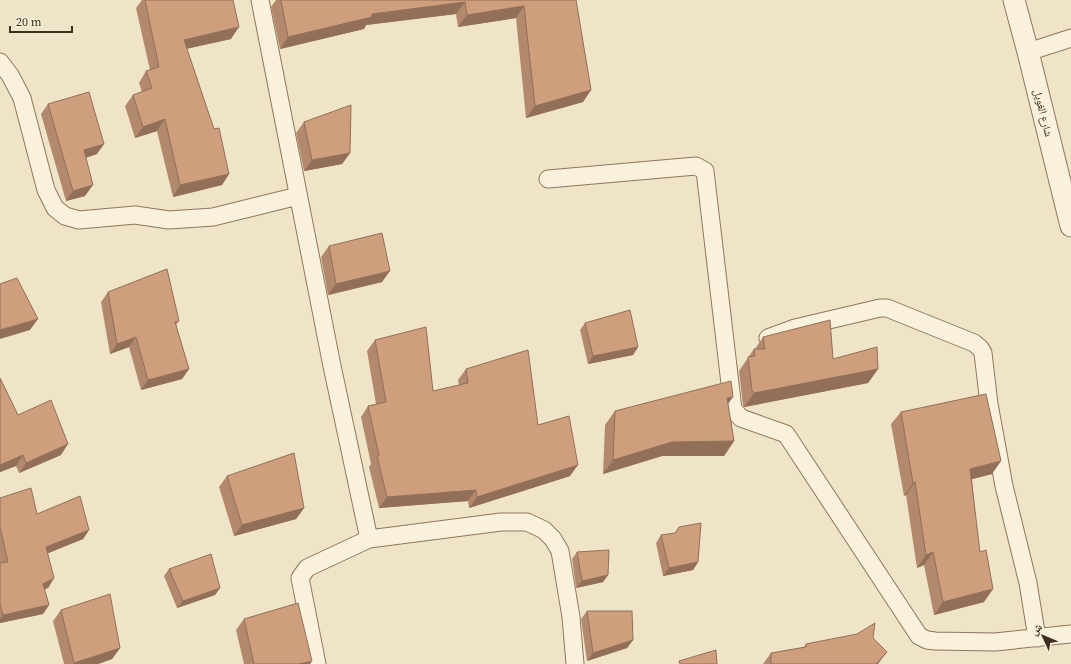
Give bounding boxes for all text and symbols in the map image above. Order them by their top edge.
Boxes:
scale bar [10,8,72,34]
text: 20 m [16,14,42,30]
street label: شارع الغويل [1030,88,1056,138]
north arrow [1023,616,1063,656]
text: ش [1027,620,1046,639]

